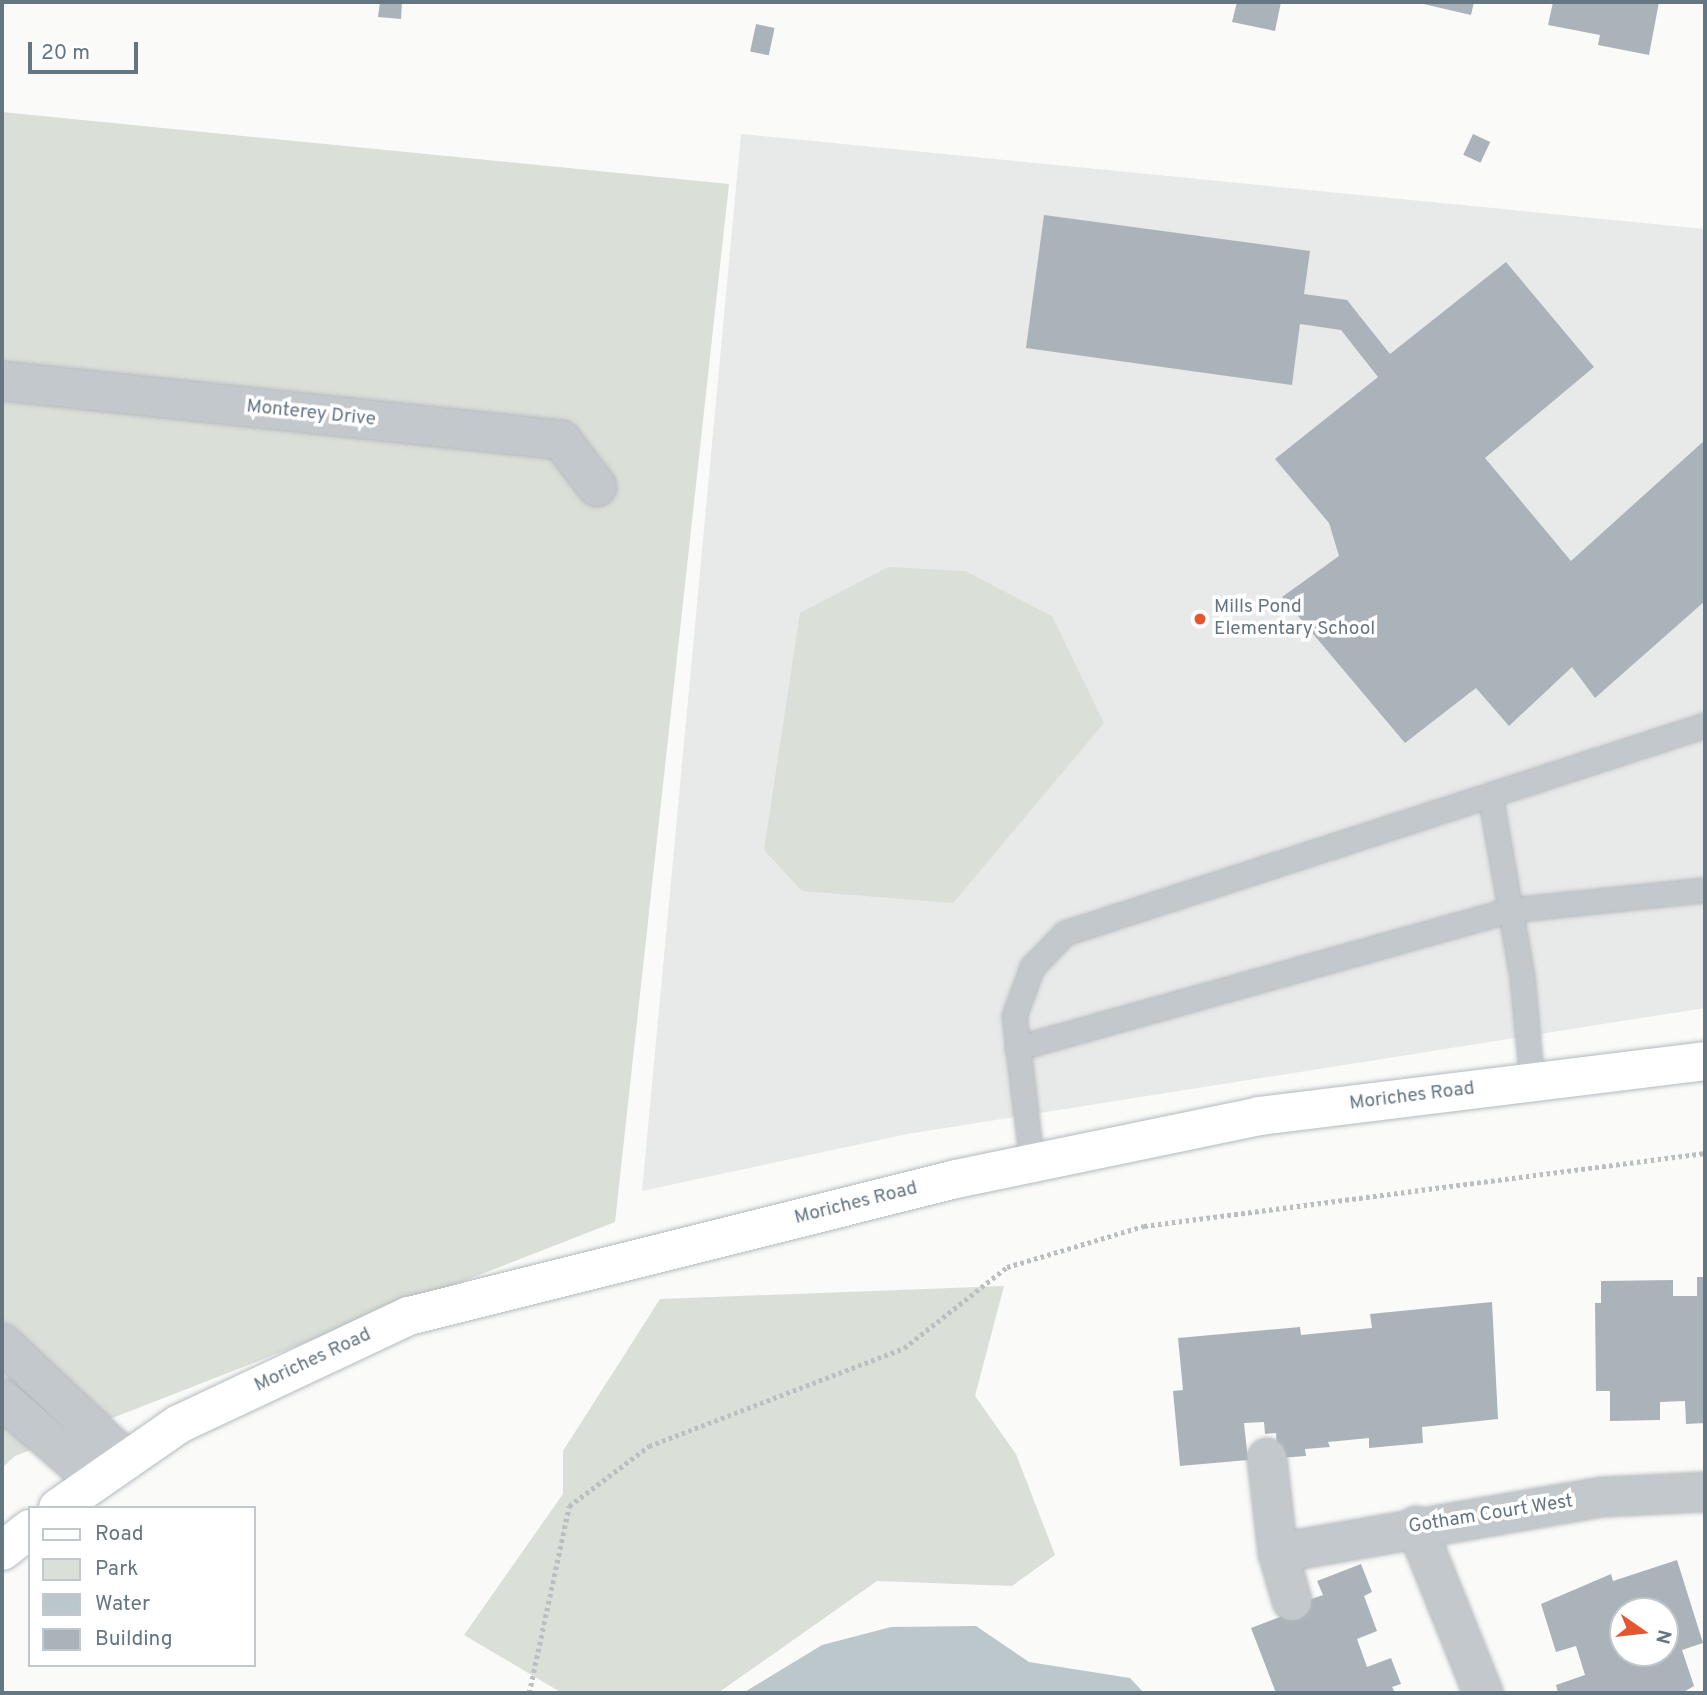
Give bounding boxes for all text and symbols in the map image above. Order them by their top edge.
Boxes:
scale bar [32,28,142,72]
text: 20 m [41,40,90,67]
street label: Monterey Drive [245,396,377,432]
place label: Mills Pond Elementary School [1214,597,1375,641]
marker: Mills Pond Elementary School [1192,611,1208,627]
street label: Moriches Road [1348,1078,1476,1116]
street label: Moriches Road [792,1178,920,1230]
street label: Moriches Road [251,1324,375,1398]
street label: Gotham Court West [1407,1491,1575,1539]
legend [28,1506,256,1667]
text: Road [95,1521,144,1548]
text: Park [95,1556,138,1583]
text: Water [95,1591,150,1618]
north arrow [1609,1597,1679,1667]
text: Building [95,1626,173,1653]
text: N [1649,1627,1676,1646]

